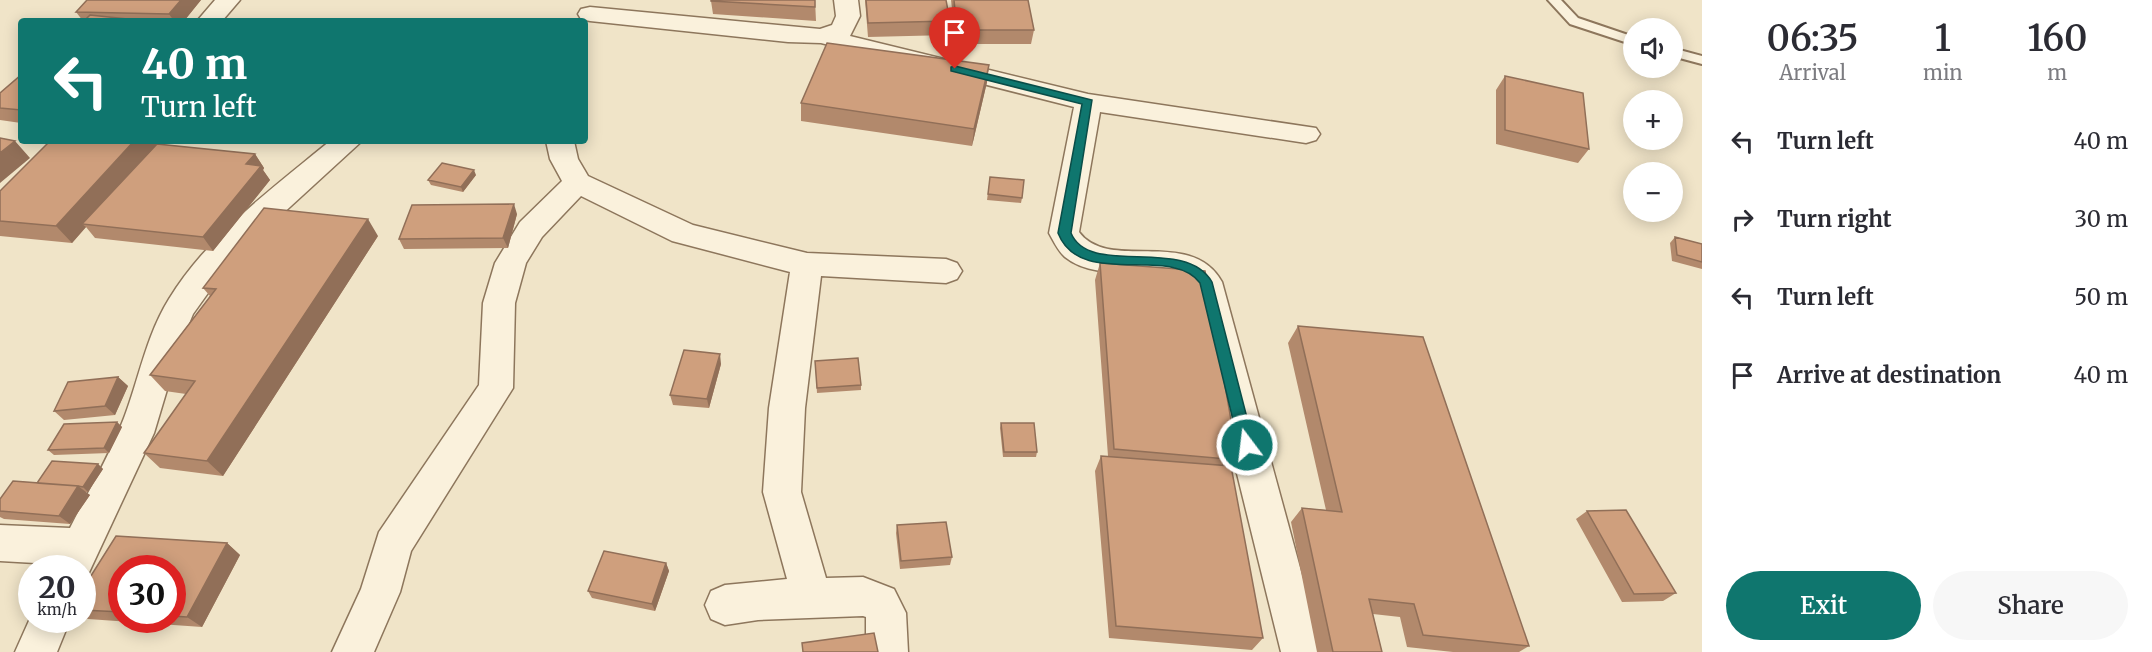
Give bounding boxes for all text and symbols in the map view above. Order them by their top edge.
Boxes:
pin [929,7,980,69]
icon: arrive [938,16,971,49]
text: 06:35 [1767,16,1859,61]
text: 1 [1935,16,1951,61]
text: 160 [2027,16,2087,61]
map controls [1623,18,1683,222]
button: sound [1623,18,1683,78]
text: 40 m [141,38,247,90]
icon: left [42,42,120,120]
text: Arrival [1779,60,1846,85]
text: min [1923,60,1963,85]
text: m [2047,60,2067,85]
text: Turn left [141,90,256,124]
button: + [1623,90,1683,150]
icon: left [1726,125,1759,158]
text: Turn left [1777,127,1874,155]
text: 40 m [2073,127,2128,155]
button: − [1623,162,1683,222]
icon: right [1726,203,1759,236]
text: Turn right [1777,205,1891,233]
text: 30 m [2074,205,2128,233]
icon: left [1726,281,1759,314]
text: Turn left [1777,283,1874,311]
text: 50 m [2074,283,2128,311]
icon: arrive [1726,359,1759,392]
text: Arrive at destination [1777,361,2001,389]
text: 40 m [2073,361,2128,389]
position arrow [1215,413,1279,477]
speed limit sign: 30 [108,555,186,633]
text: 20 [38,568,76,606]
button: Exit [1726,571,1921,640]
button: Share [1933,571,2128,640]
text: km/h [37,600,77,619]

